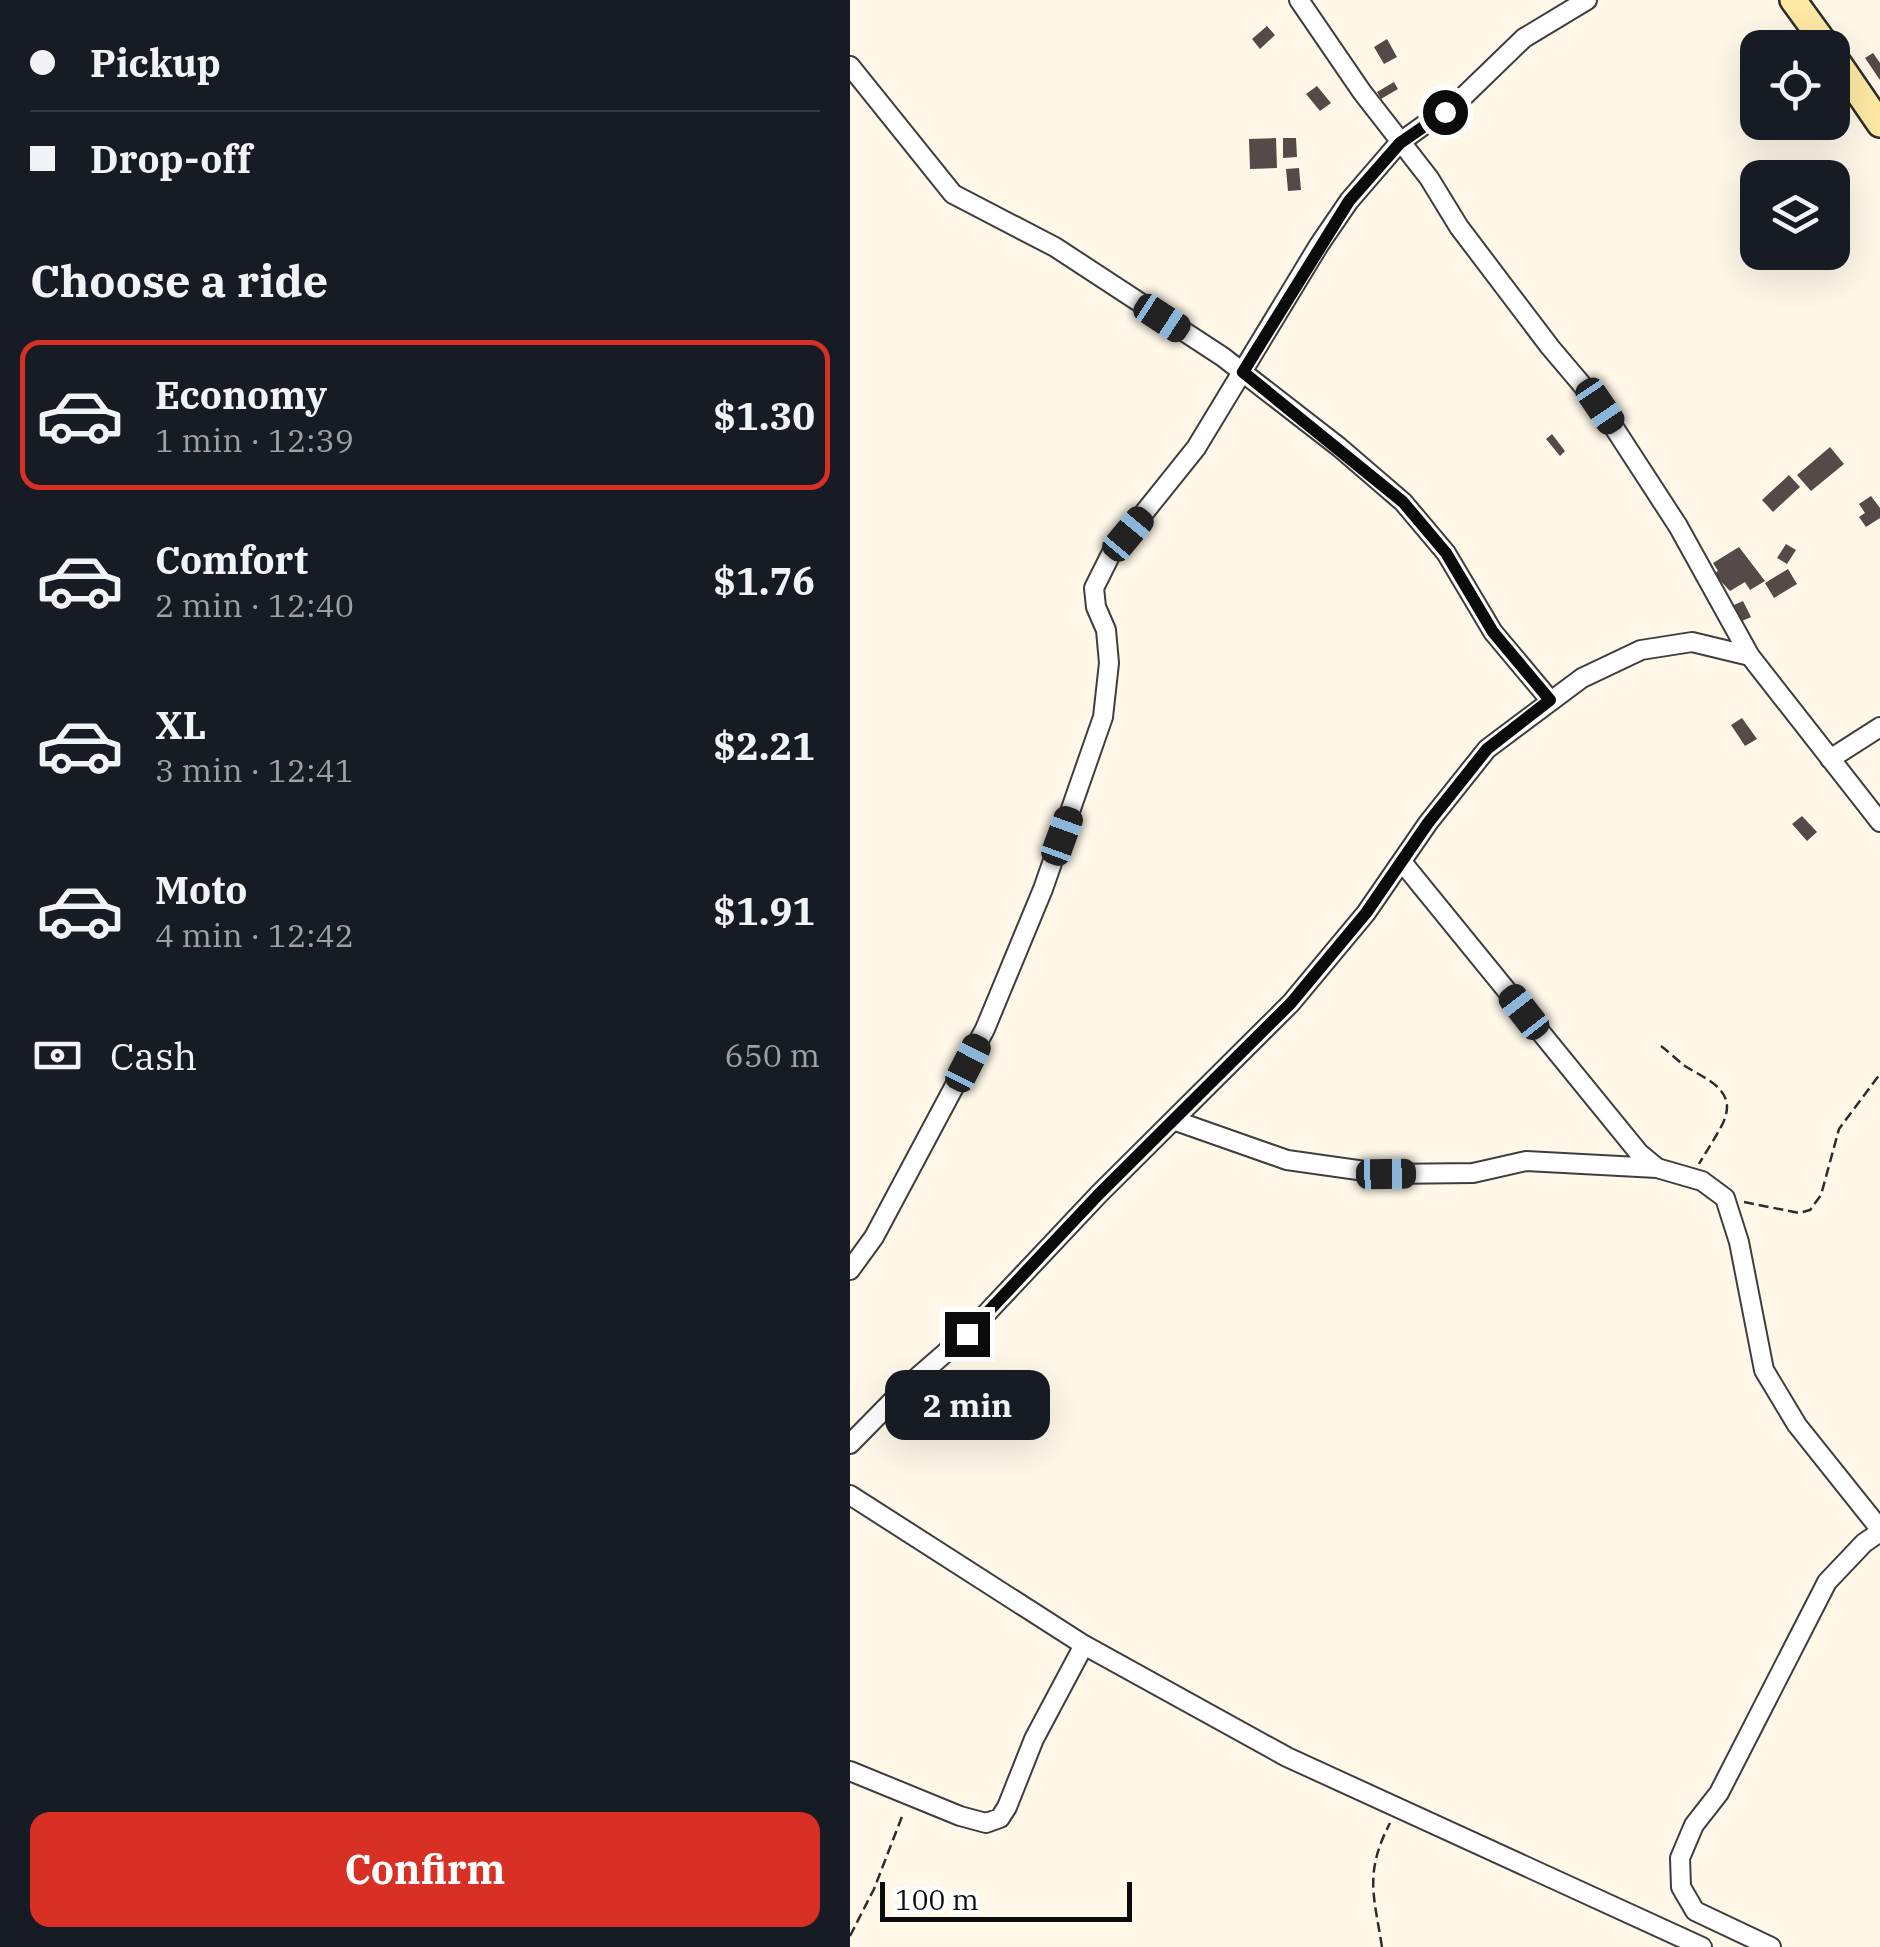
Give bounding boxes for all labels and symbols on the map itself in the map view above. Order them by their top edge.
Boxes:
route start [1423,90,1468,135]
car [1129,289,1195,347]
car [1571,373,1629,439]
car [1097,501,1159,567]
car [1038,803,1086,869]
car [1494,979,1554,1045]
car [941,1029,995,1097]
car [1356,1158,1416,1190]
route end [945,1312,990,1357]
callout: 2 min [884,1369,1050,1439]
scale bar [880,1877,1132,1922]

